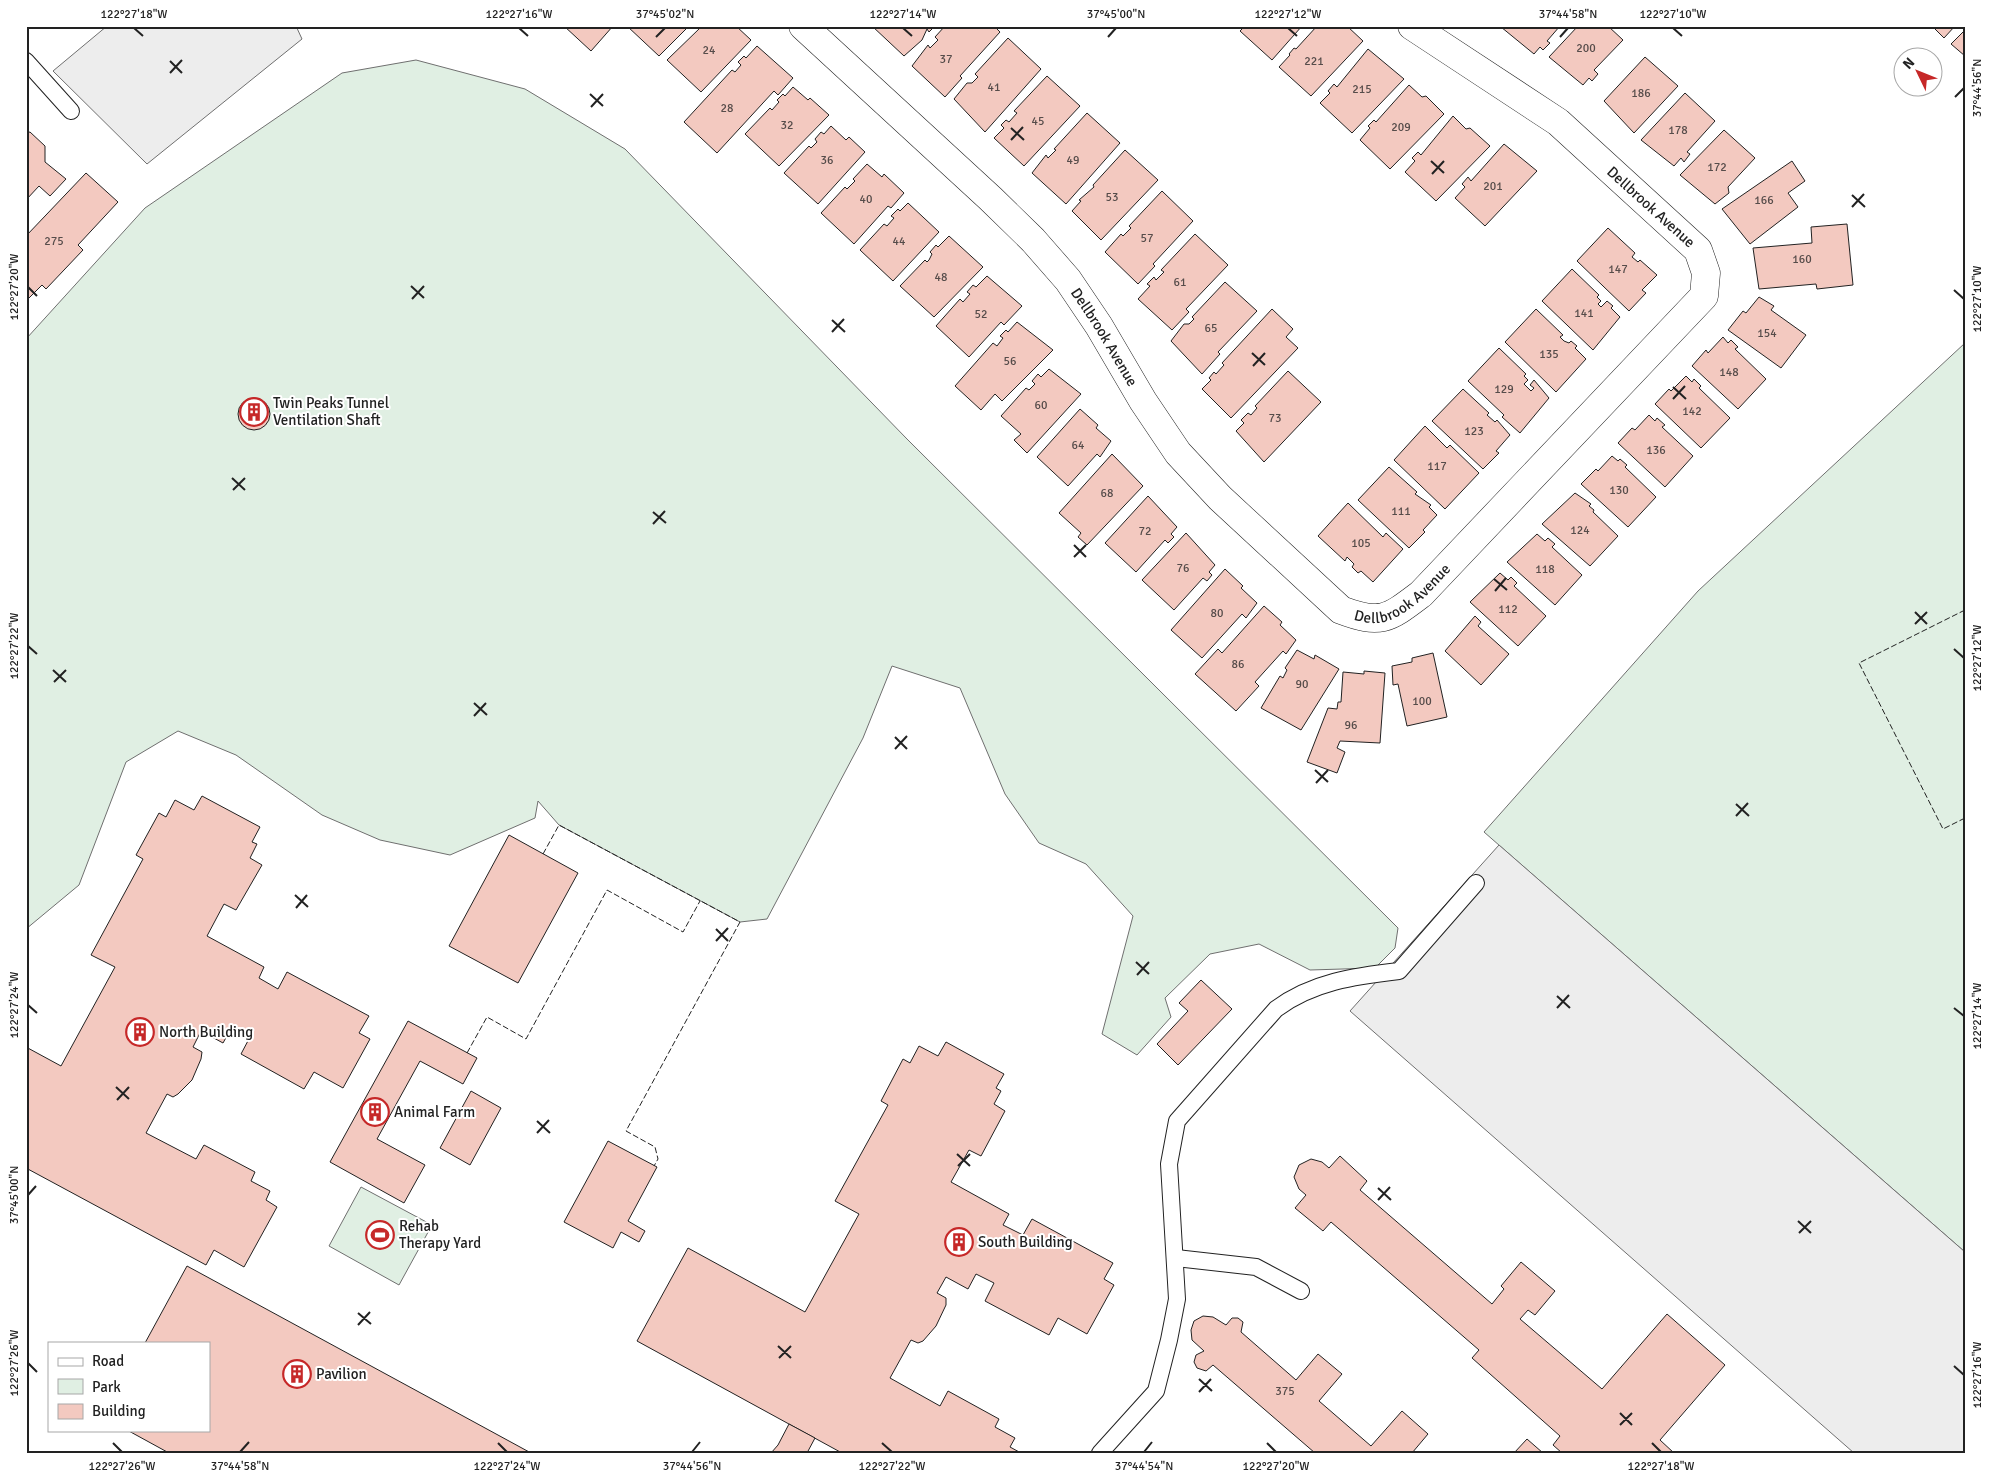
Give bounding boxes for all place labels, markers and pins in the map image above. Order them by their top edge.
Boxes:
place label: Twin Peaks Tunnel Ventilation Shaft [273,394,389,429]
building icon: Twin Peaks Tunnel Ventilation Shaft [239,397,269,427]
building icon: North Building [125,1017,155,1047]
place label: North Building [159,1023,253,1041]
building icon: Animal Farm [360,1097,390,1127]
place label: Animal Farm [394,1103,475,1121]
place label: Rehab Therapy Yard [399,1217,481,1252]
sports icon: Rehab Therapy Yard [365,1220,395,1250]
building icon: South Building [944,1227,974,1257]
place label: South Building [978,1233,1073,1251]
building icon: Pavilion [282,1359,312,1389]
place label: Pavilion [316,1365,367,1383]

